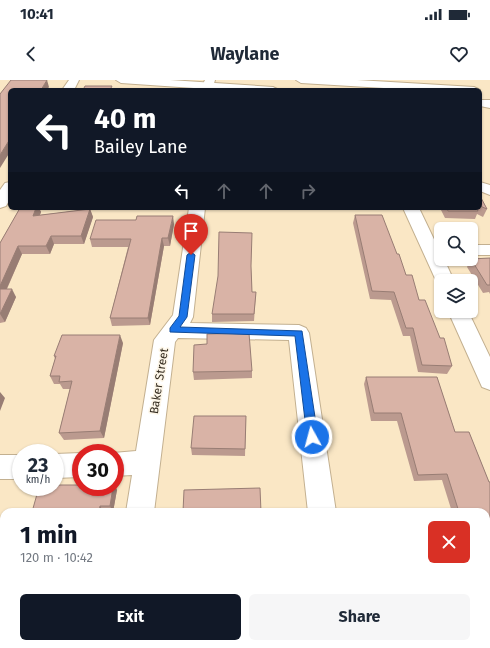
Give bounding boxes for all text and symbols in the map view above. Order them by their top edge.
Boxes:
text: 10:41 [20,5,54,23]
icon: back [20,43,42,65]
text: Waylane [210,43,280,65]
icon: heart [448,43,470,65]
text: 40 m [94,102,157,135]
icon: left [28,104,80,156]
text: Bailey Lane [94,136,187,158]
icon: left [171,180,193,202]
icon: ahead [213,180,235,202]
icon: ahead [255,180,277,202]
icon: right [297,180,319,202]
pin [174,214,208,255]
icon: arrive [180,220,202,242]
map controls [434,222,478,318]
button: search [434,222,478,266]
button: layers [434,274,478,318]
street label: Baker Street [147,346,171,415]
position arrow [291,416,333,458]
speed limit sign: 30 [72,444,124,496]
text: 23 [28,453,48,477]
text: km/h [26,474,50,486]
text: 1 min [20,521,78,549]
button: close [428,521,470,563]
text: 120 m · 10:42 [20,550,93,565]
button: Exit [20,594,241,640]
button: Share [249,594,470,640]

